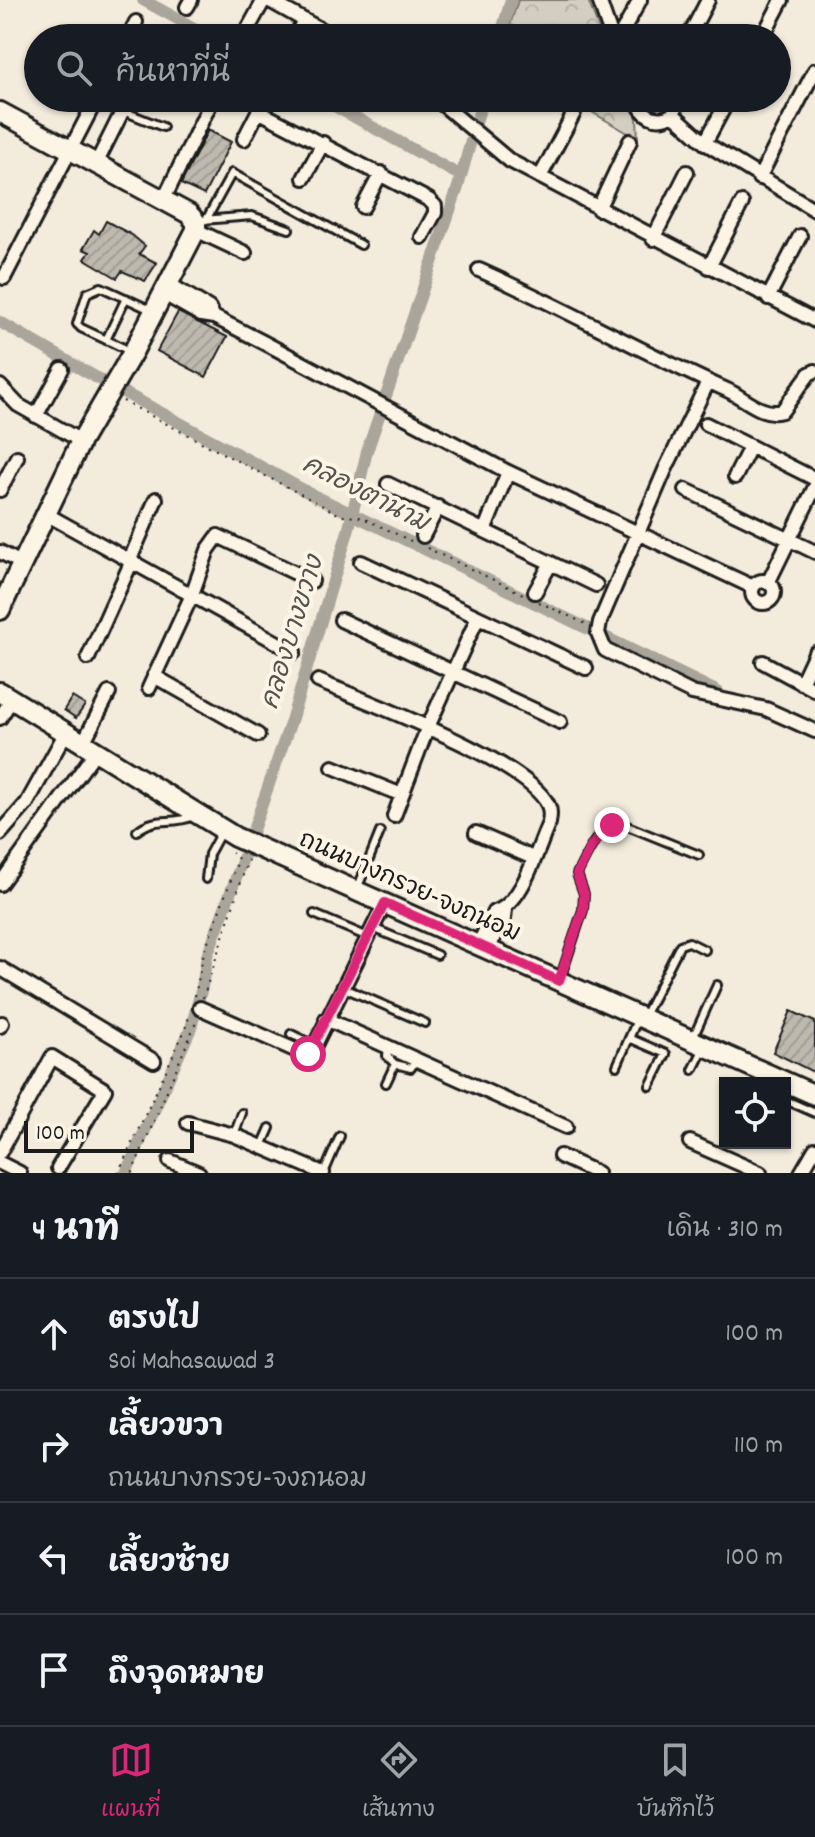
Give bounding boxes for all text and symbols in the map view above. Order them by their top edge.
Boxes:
search box [24,24,791,112]
icon: search [52,46,96,90]
text: ค้นหาที่นี่ [116,54,230,97]
water label: คลองตานาม [295,447,437,544]
water label: คลองบางขวาง [253,550,335,714]
route end [594,807,630,843]
street label: ถนนบางกรวย-จงถนอม [293,824,525,952]
route start [290,1036,326,1072]
map controls [719,1077,791,1149]
button: locate [719,1077,791,1149]
scale bar [24,1117,194,1153]
text: 100 m [36,1119,85,1150]
text: 4 นาที [32,1208,119,1257]
text: เดิน · 310 m [666,1212,783,1249]
text: ตรงไป [108,1301,200,1344]
icon: ahead [32,1312,76,1356]
text: 100 m [725,1316,783,1353]
text: Soi Mahasawad 3 [108,1344,275,1381]
text: เลี้ยวขวา [108,1408,223,1451]
icon: right [32,1424,76,1468]
text: 110 m [734,1428,783,1465]
text: ถนนบางกรวย-จงถนอม [108,1462,367,1499]
icon: left [32,1536,76,1580]
text: 100 m [725,1540,783,1577]
text: เลี้ยวซ้าย [108,1544,230,1587]
icon: arrive [32,1648,76,1692]
text: ถึงจุดหมาย [108,1656,265,1699]
tab: แผนที่ [101,1738,160,1827]
tab: เส้นทาง [362,1738,435,1827]
tab: บันทึกไว้ [637,1738,714,1827]

